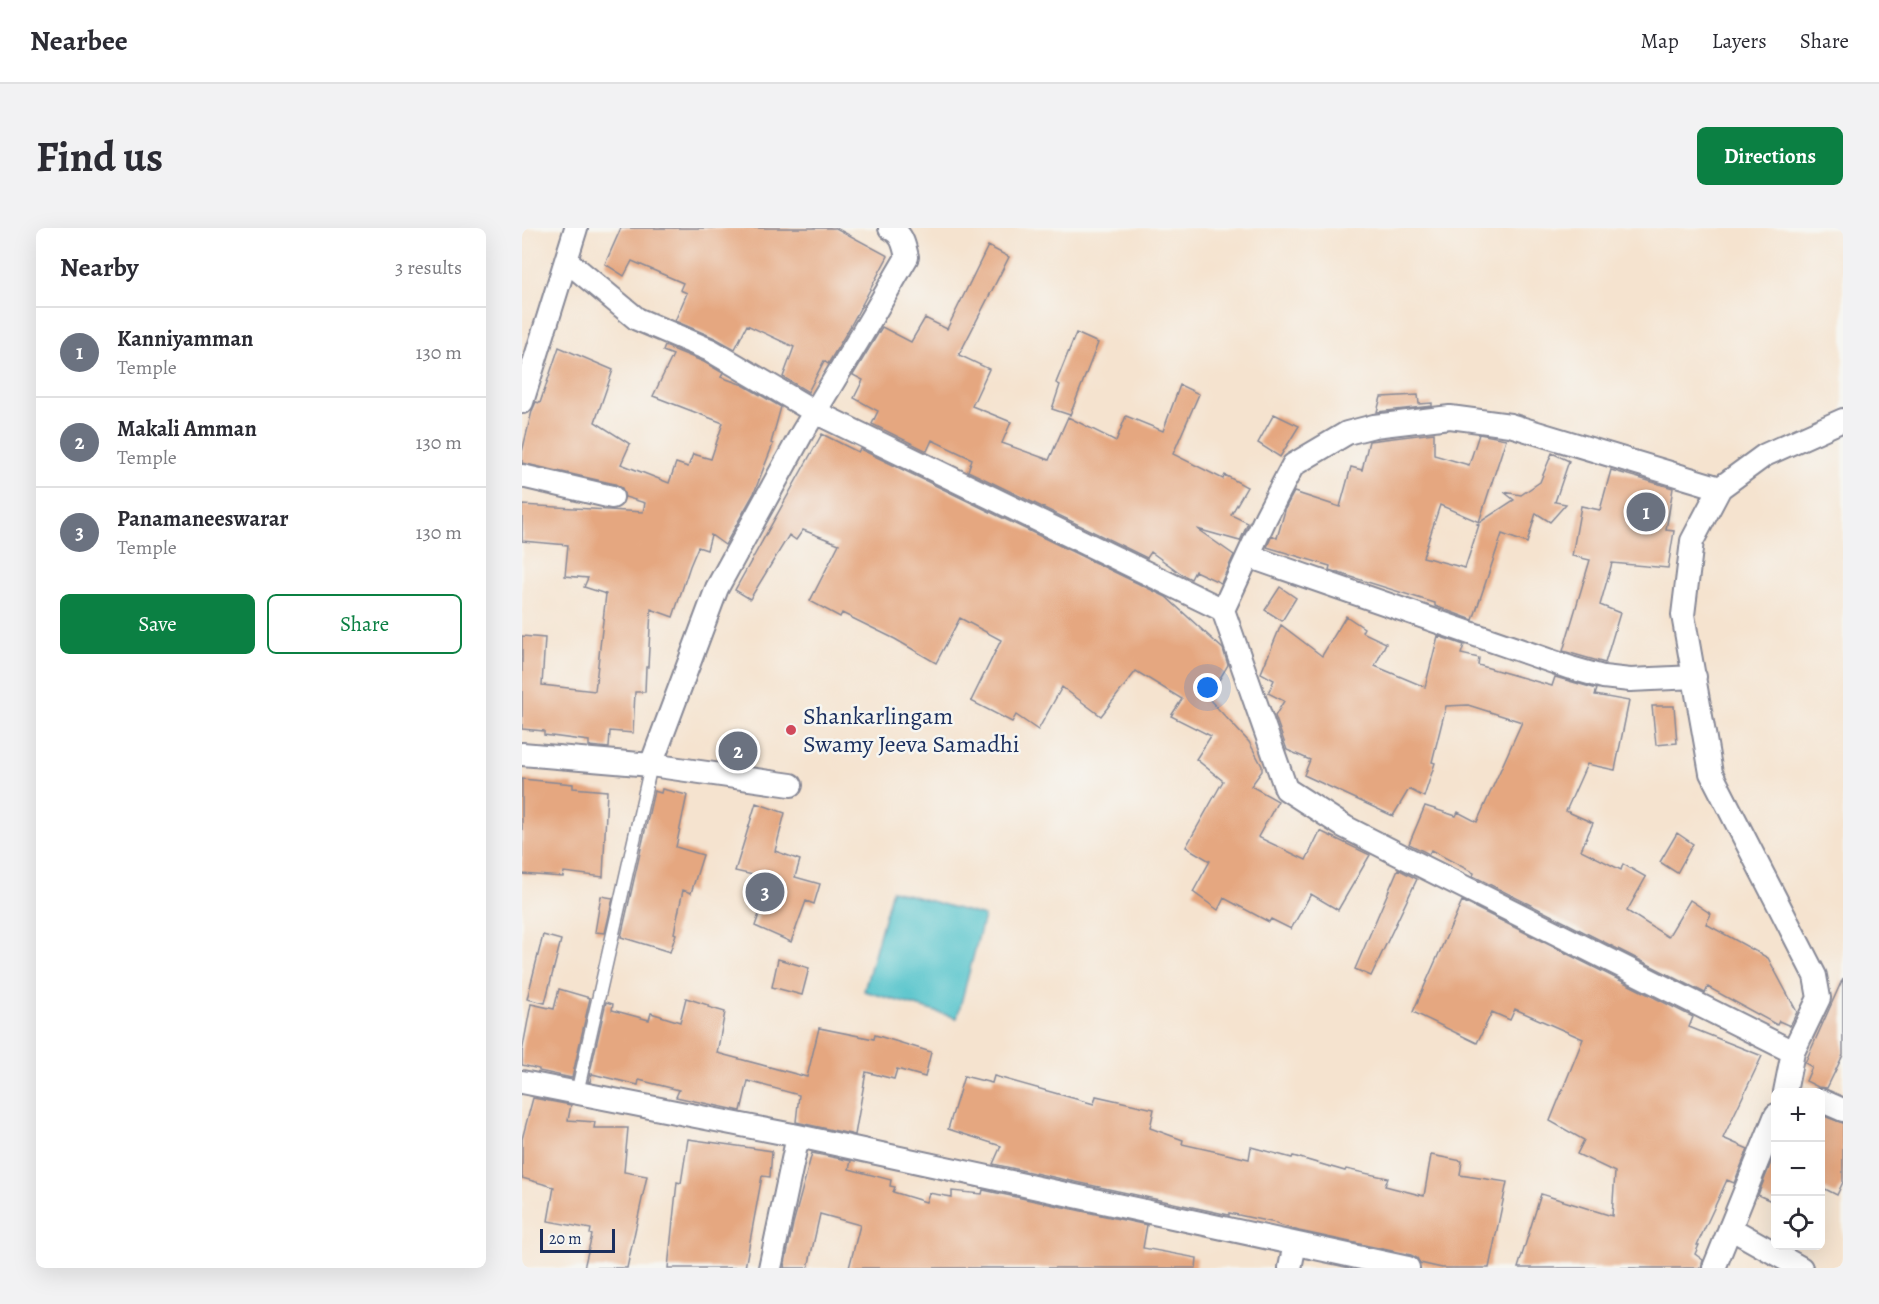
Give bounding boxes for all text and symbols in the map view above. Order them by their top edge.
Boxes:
text: Nearbee [30,22,128,60]
text: Map [1640,27,1679,55]
text: Layers [1712,27,1767,55]
text: Share [1800,27,1849,55]
button: Directions [1697,127,1843,185]
text: Find us [36,128,163,185]
text: Nearby [60,250,139,285]
text: 3 results [395,254,462,281]
text: Kanniyamman [117,324,253,354]
text: 1 [76,339,83,366]
text: 130 m [416,339,462,366]
text: Temple [117,354,177,381]
text: Makali Amman [117,414,257,444]
text: 2 [75,429,84,456]
text: 130 m [416,429,462,456]
text: Temple [117,444,177,471]
pin: 1 [1626,490,1666,534]
text: Panamaneeswarar [117,504,289,534]
text: 3 [75,519,84,546]
text: 130 m [416,519,462,546]
text: Temple [117,534,177,561]
button: Save [60,594,255,654]
button: Share [267,594,462,654]
your location [1193,673,1222,702]
place label: Shankarlingam Swamy Jeeva Samadhi [803,700,1020,760]
marker: Shankarlingam Swamy Jeeva Samadhi [784,723,798,737]
pin: 2 [718,728,758,774]
pin: 3 [746,870,784,914]
map controls [1771,1088,1825,1250]
button: + [1771,1088,1825,1142]
button: − [1771,1142,1825,1196]
button: locate [1771,1196,1825,1250]
scale bar [540,1226,615,1254]
text: 20 m [549,1228,582,1250]

